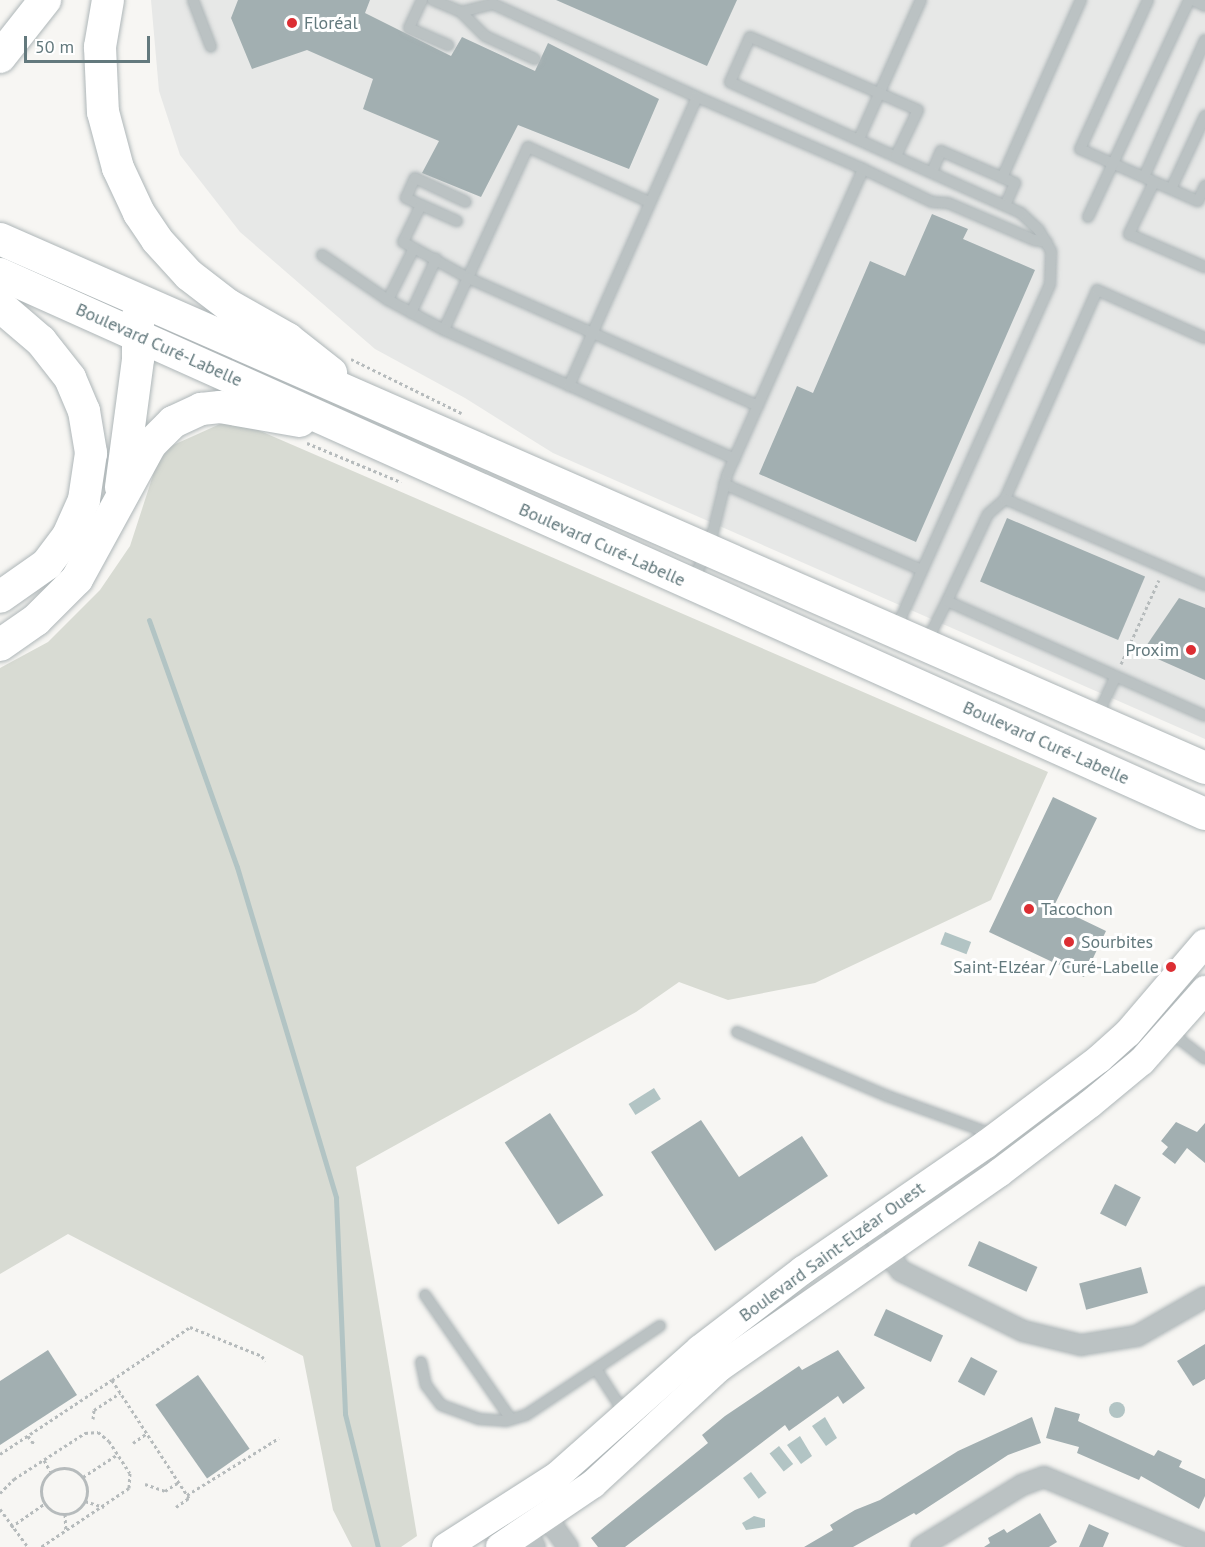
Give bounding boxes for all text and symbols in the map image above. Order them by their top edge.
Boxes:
place label: Floréal [304,12,358,34]
marker: Floréal [285,16,299,30]
scale bar [27,24,153,62]
text: 50 m [35,35,74,58]
street label: Boulevard Curé-Labelle [72,299,246,391]
street label: Boulevard Curé-Labelle [515,499,689,591]
place label: Proxim [1126,639,1179,661]
marker: Proxim [1184,643,1198,657]
street label: Boulevard Curé-Labelle [959,697,1133,789]
place label: Tacochon [1041,898,1113,920]
marker: Tacochon [1022,902,1036,916]
place label: Sourbites [1081,931,1153,953]
marker: Sourbites [1062,935,1076,949]
place label: Saint-Elzéar / Curé-Labelle [953,956,1159,978]
marker: Saint-Elzéar / Curé-Labelle [1164,960,1178,974]
street label: Boulevard Saint-Elzéar Ouest [735,1178,929,1326]

